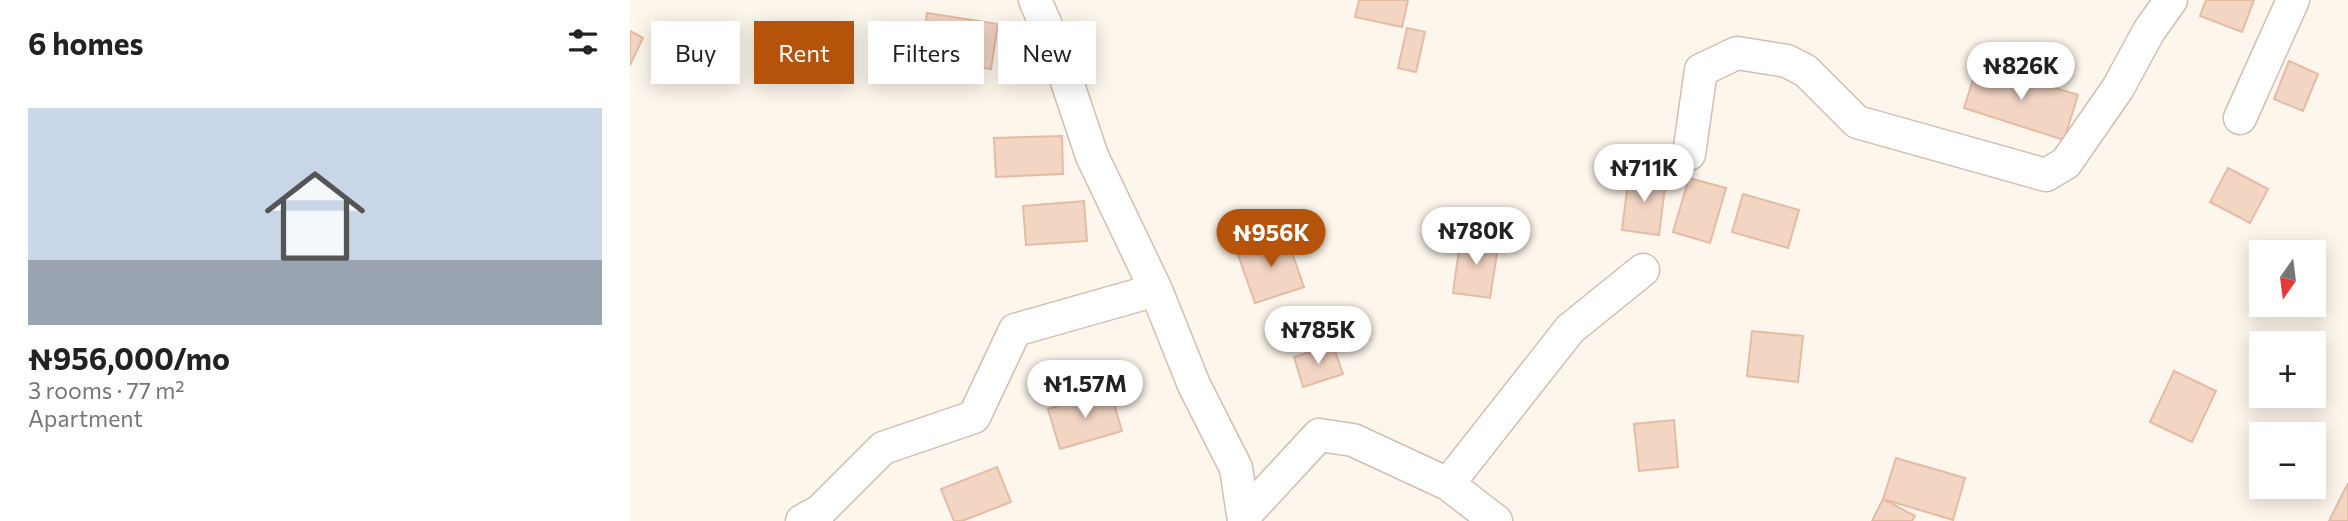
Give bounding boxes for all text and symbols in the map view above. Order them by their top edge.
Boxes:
chip: Buy [651,21,740,84]
chip: Rent [754,21,854,84]
chip: Filters [868,21,984,84]
chip: New [998,21,1096,84]
icon: filters [564,23,602,61]
text: 6 homes [28,24,143,61]
pin: ₦826K [1972,42,2070,102]
text: ₦826K [1983,51,2059,79]
pin: ₦711K [1595,144,1693,204]
icon: home [252,153,378,279]
text: ₦711K [1610,153,1678,181]
pin: ₦780K [1427,208,1525,267]
pin: ₦956K [1222,210,1320,269]
text: ₦780K [1438,216,1514,244]
text: ₦956K [1233,218,1309,246]
north arrow [2249,240,2326,317]
map controls [2249,240,2326,499]
pin: ₦785K [1269,306,1367,366]
text: ₦785K [1281,315,1355,343]
button: + [2249,331,2326,408]
text: ₦956,000/mo [28,339,230,376]
pin: ₦1.57M [1028,360,1142,420]
text: ₦1.57M [1043,369,1127,397]
text: 3 rooms · 77 m² [28,376,185,404]
text: Apartment [28,404,143,432]
button: − [2249,422,2326,499]

